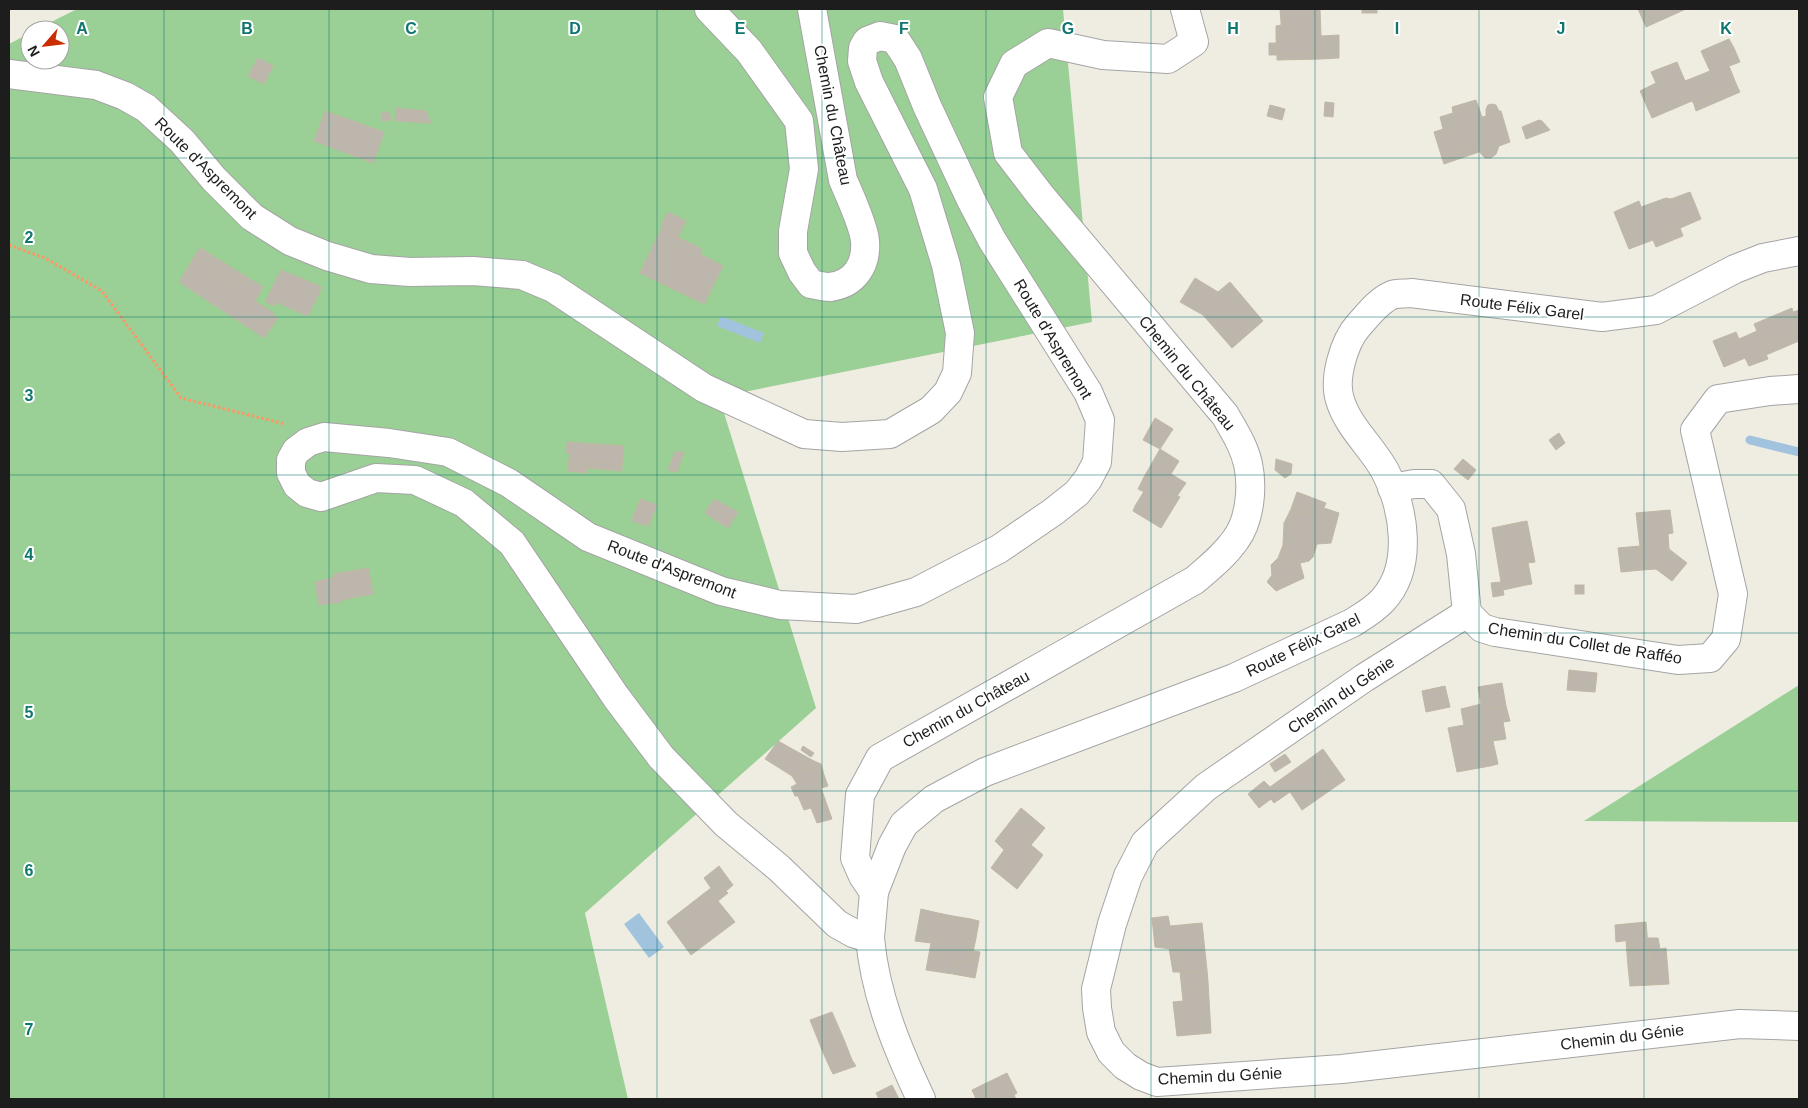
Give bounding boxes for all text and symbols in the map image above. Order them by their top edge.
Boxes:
north arrow [20,20,70,70]
text: A [76,20,88,37]
text: B [241,20,253,37]
text: C [405,20,417,37]
text: D [569,20,581,37]
text: E [735,20,746,37]
text: F [899,20,909,37]
text: G [1062,20,1074,37]
text: H [1227,20,1239,37]
text: I [1395,20,1399,37]
text: J [1557,20,1565,37]
text: K [1720,20,1732,37]
text: N [24,43,43,59]
street label: Chemin du Château [811,44,855,186]
street label: Route d'Aspremont [152,114,261,223]
text: 2 [25,229,34,246]
street label: Route d'Aspremont [1011,276,1096,402]
street label: Route Félix Garel [1459,291,1585,323]
street label: Chemin du Château [1136,312,1238,434]
text: 3 [25,387,34,404]
street label: Route d'Aspremont [605,537,739,602]
text: 4 [25,546,34,563]
street label: Route Félix Garel [1243,610,1363,680]
street label: Chemin du Collet de Rafféo [1487,619,1683,667]
street label: Chemin du Génie [1285,653,1397,737]
street label: Chemin du Château [900,667,1032,751]
text: 5 [25,704,34,721]
text: 6 [25,862,34,879]
text: 7 [25,1021,34,1038]
street label: Chemin du Génie [1559,1021,1685,1053]
street label: Chemin du Génie [1157,1064,1283,1088]

